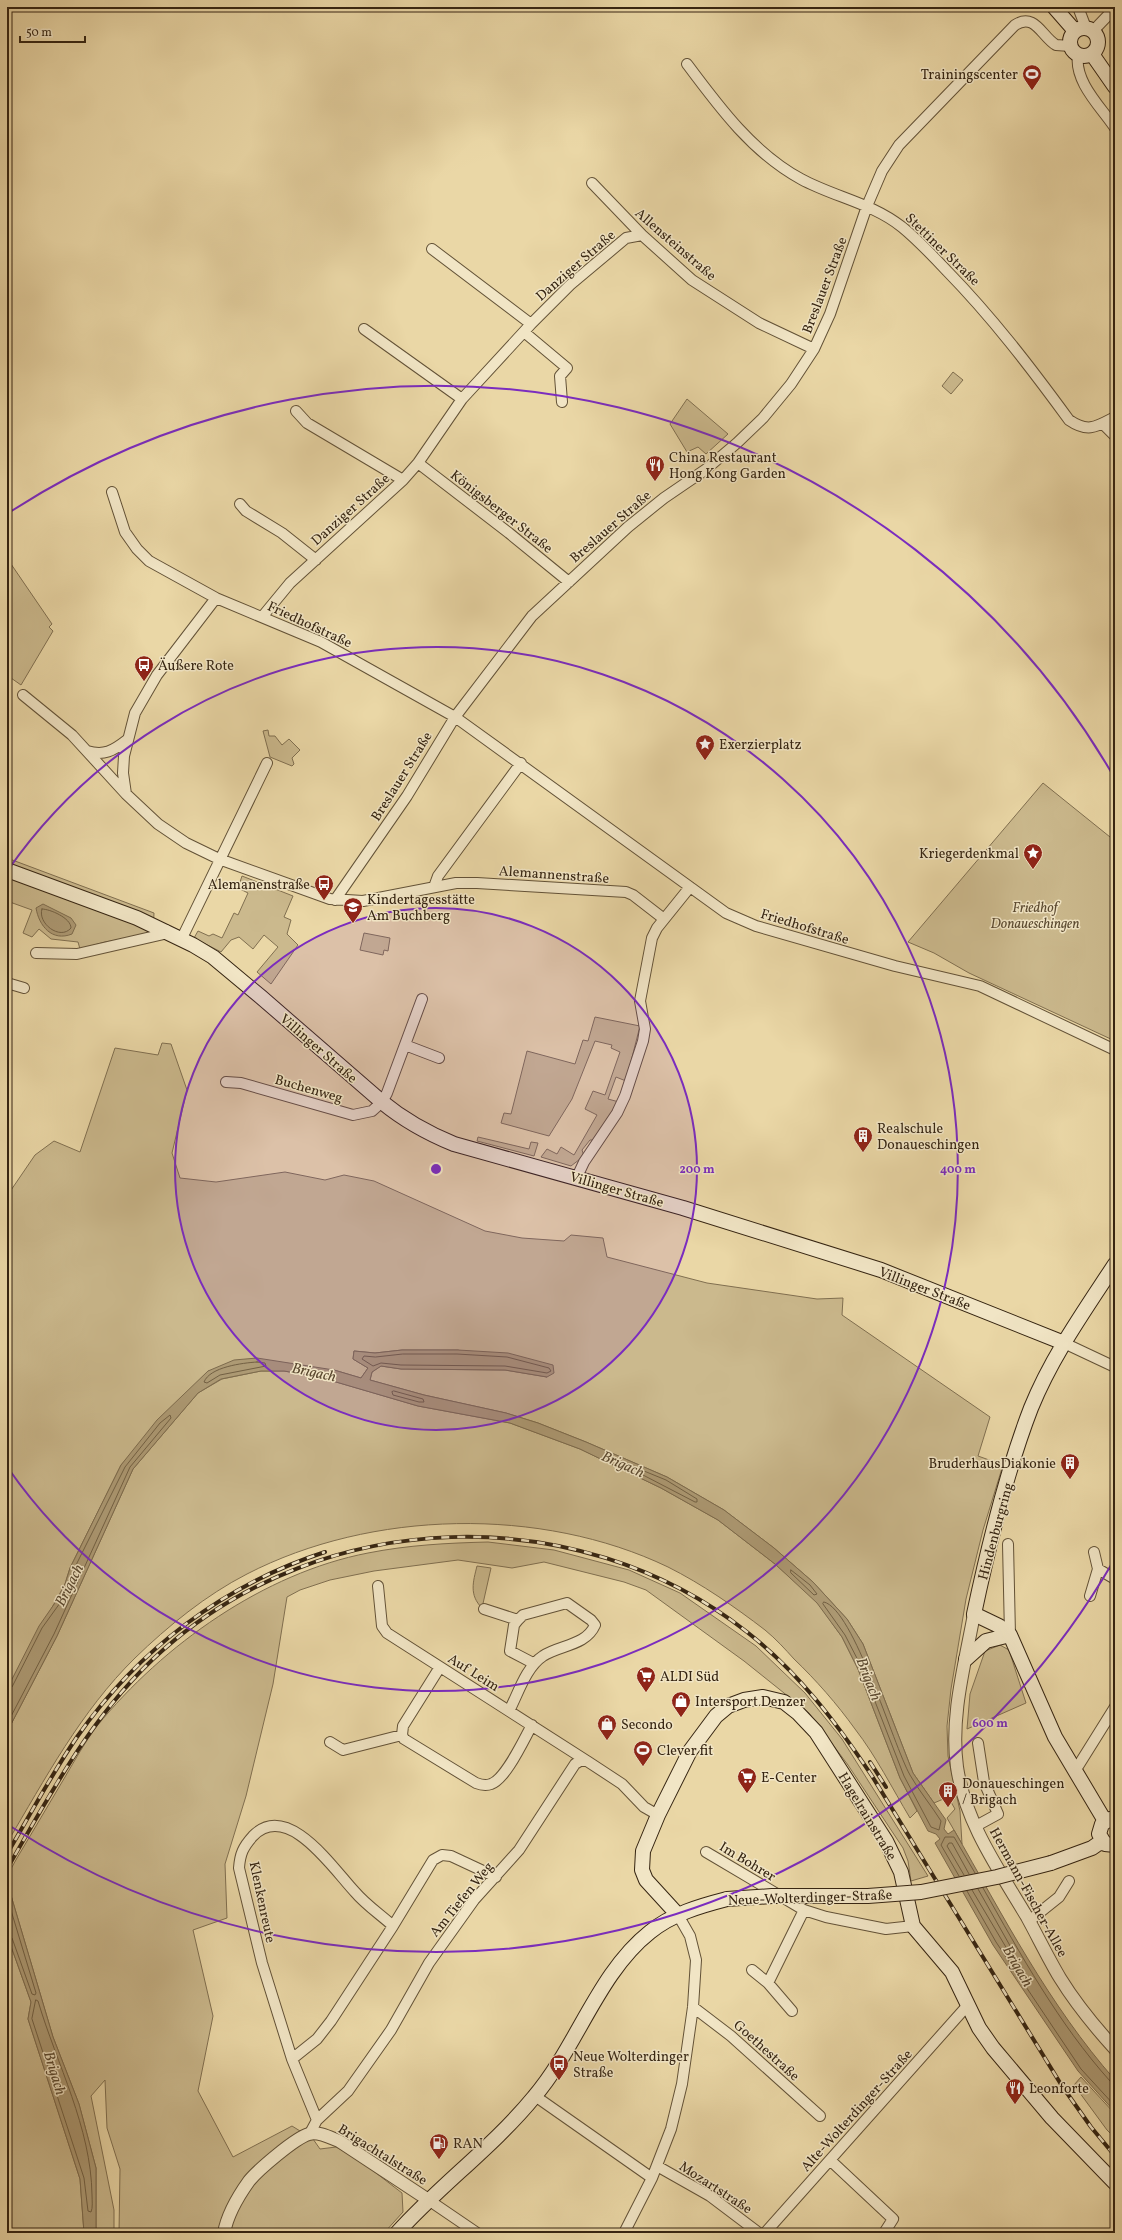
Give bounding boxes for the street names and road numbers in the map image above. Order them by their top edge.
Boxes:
street label: Allensteinstraße [630,205,720,286]
street label: Stettiner Straße [900,209,984,291]
street label: Danziger Straße [532,226,620,306]
street label: Breslauer Straße [798,234,853,337]
street label: Königsberger Straße [446,466,557,558]
street label: Danziger Straße [308,469,395,551]
street label: Breslauer Straße [566,486,656,568]
street label: Friedhofstraße [264,597,355,653]
street label: Breslauer Straße [367,728,438,825]
street label: Alemannenstraße [498,862,610,889]
street label: Friedhofstraße [758,905,851,950]
street label: Villinger Straße [275,1010,361,1088]
street label: Buchenweg [272,1071,345,1108]
street label: Villinger Straße [567,1168,666,1213]
street label: Villinger Straße [876,1263,973,1316]
street label: Hindenburgring [974,1481,1019,1582]
street label: Auf Leim [444,1650,503,1697]
street label: Hagelrainstraße [833,1769,901,1865]
street label: Hermann-Fischer-Allee [984,1824,1071,1961]
street label: Im Bohrer [715,1838,779,1887]
street label: Am Tiefen Weg [426,1858,498,1942]
street label: Klenkenreute [244,1860,280,1945]
street label: Neue-Wolterdinger-Straße [727,1886,893,1911]
street label: Goethestraße [729,2016,803,2086]
street label: Alte-Wolterdinger-Straße [797,2045,917,2176]
street label: Brigachtalstraße [334,2120,431,2191]
street label: Mozartstraße [675,2157,756,2219]

